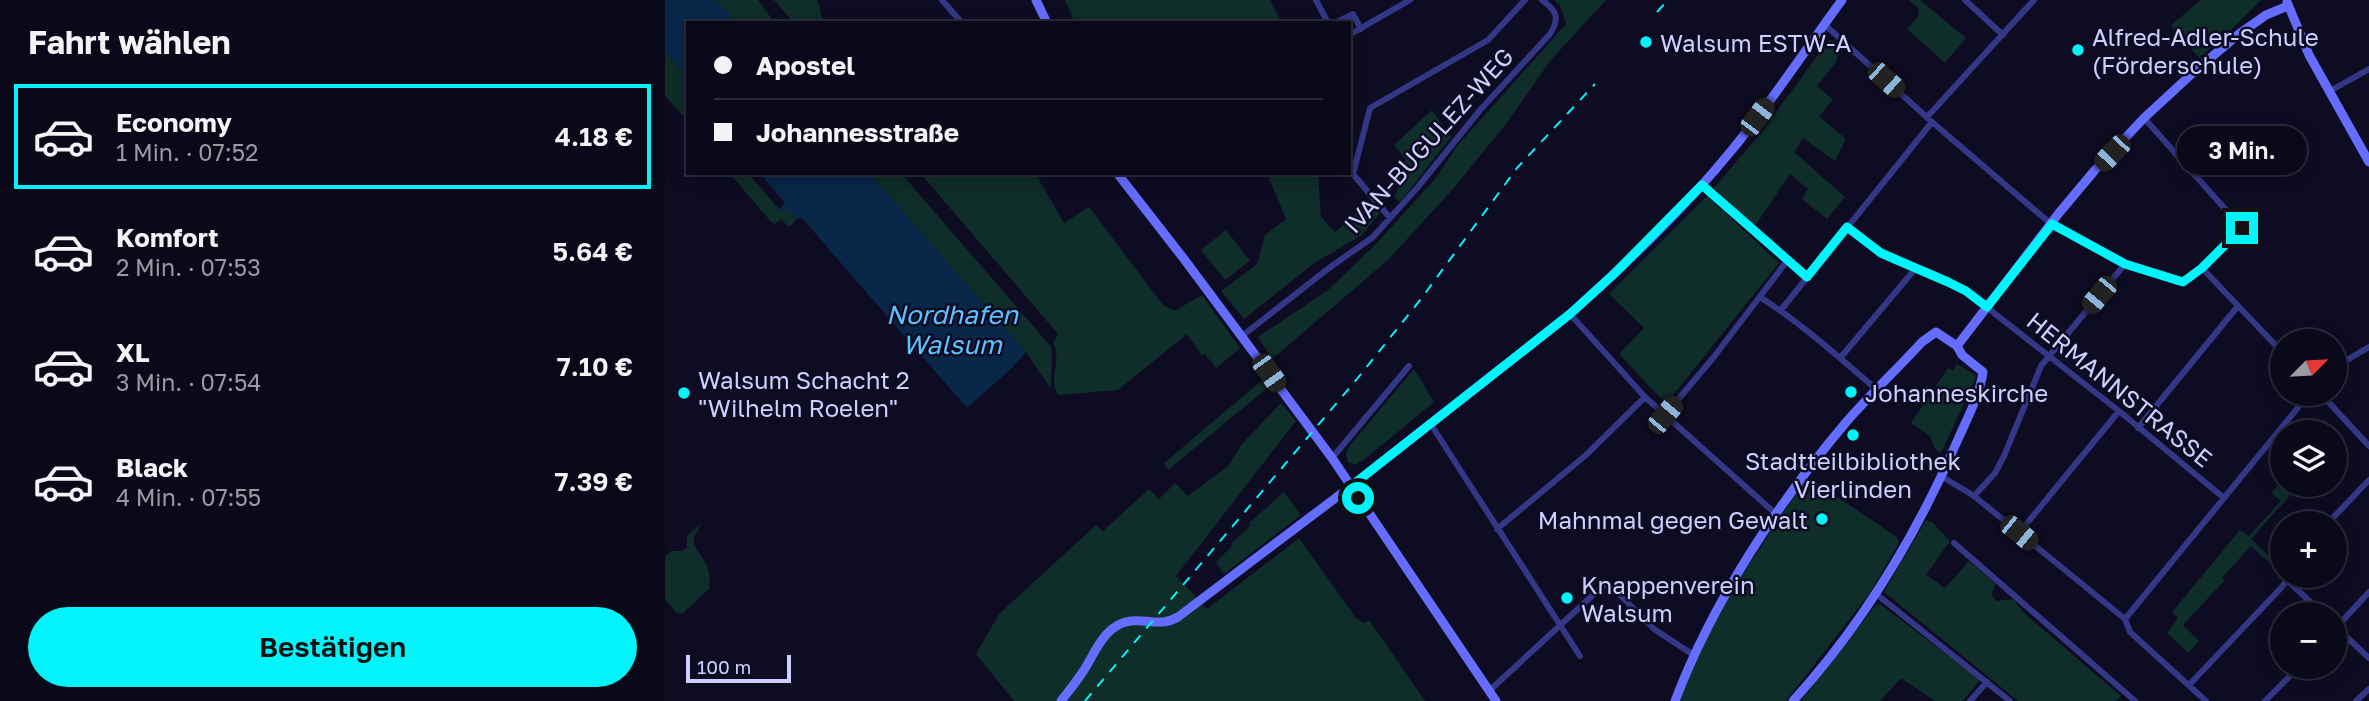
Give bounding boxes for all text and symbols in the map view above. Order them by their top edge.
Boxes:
place label: Alfred-Adler-Schule (Förderschule) [2092,22,2319,79]
text: Fahrt wählen [28,23,231,61]
place label: Walsum ESTW-A [1660,28,1851,57]
marker: Walsum ESTW-A [1638,34,1654,50]
street label: IVAN-BUGULEZ-WEG [1337,41,1519,239]
marker: Alfred-Adler-Schule (Förderschule) [2070,42,2086,58]
text: Apostel [756,50,855,81]
car [1864,58,1909,102]
car [1736,94,1779,140]
icon: car [32,105,95,168]
text: Economy [116,107,232,138]
text: Johannesstraße [756,117,959,148]
text: 4.18 € [555,121,633,152]
callout: 3 Min. [2177,126,2307,176]
car [2090,131,2135,175]
text: 3 Min. [2208,136,2276,164]
text: 1 Min. · 07:52 [116,138,258,166]
route end [2226,212,2258,244]
icon: car [32,220,95,283]
text: Komfort [116,222,219,253]
text: 5.64 € [552,236,633,267]
text: 2 Min. · 07:53 [116,253,261,281]
car [2078,272,2121,318]
water label: Nordhafen Walsum [886,299,1019,360]
street label: HERMANNSTRASSE [2022,305,2218,473]
north arrow [2270,329,2347,406]
map controls [2270,329,2347,679]
icon: car [32,335,95,398]
text: XL [116,337,150,368]
car [1249,350,1290,396]
text: 7.10 € [557,351,633,382]
place label: Walsum Schacht 2 "Wilhelm Roelen" [698,365,910,422]
text: 3 Min. · 07:54 [116,368,261,396]
place label: Johanneskirche [1865,378,2048,407]
marker: Johanneskirche [1843,384,1859,400]
marker: Walsum Schacht 2 "Wilhelm Roelen" [676,385,692,401]
car [1644,392,1687,438]
button: layers [2270,420,2347,497]
marker: Stadtteilbibliothek Vierlinden [1845,427,1861,443]
place label: Stadtteilbibliothek Vierlinden [1745,446,1961,503]
icon: car [32,450,95,513]
text: Black [116,452,188,483]
text: 7.39 € [555,466,633,497]
route start [1342,482,1374,514]
text: 4 Min. · 07:55 [116,483,261,511]
place label: Mahnmal gegen Gewalt [1538,505,1808,534]
marker: Mahnmal gegen Gewalt [1814,511,1830,527]
button: + [2270,511,2347,588]
car [1997,512,2042,554]
place label: Knappenverein Walsum [1581,570,1755,627]
marker: Knappenverein Walsum [1559,590,1575,606]
button: − [2270,602,2347,679]
button: Bestätigen [28,607,637,687]
scale bar [686,652,791,684]
text: 100 m [697,655,751,678]

